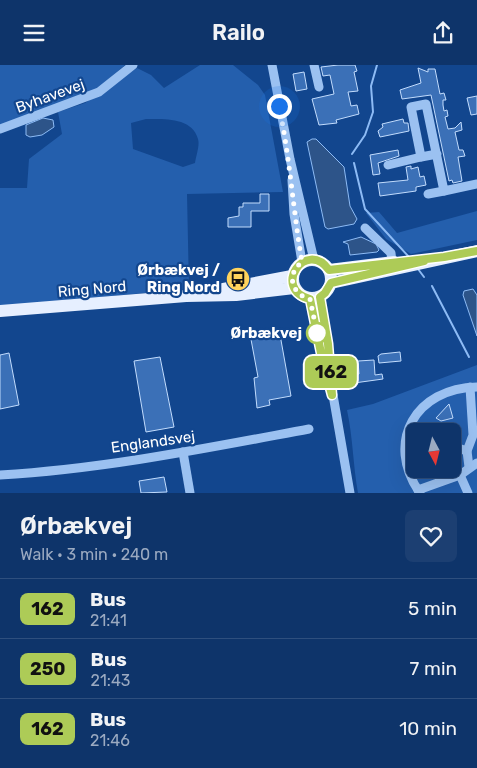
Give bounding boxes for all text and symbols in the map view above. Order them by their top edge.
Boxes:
icon: menu [20,19,48,47]
text: Railo [212,19,265,46]
icon: share [429,19,457,47]
street label: Byhavevej [13,75,87,117]
your location [267,94,292,119]
place label: Ørbækvej / Ring Nord [137,261,220,296]
bus stop icon: Ørbækvej / Ring Nord [225,266,251,292]
street label: Ring Nord [57,277,127,301]
marker: Ørbækvej [306,322,328,344]
place label: Ørbækvej [230,324,302,342]
line badge: 162 [302,356,360,388]
text: 162 [315,361,347,383]
north arrow [406,423,461,477]
map controls [406,423,461,478]
street label: Englandsvej [110,427,196,457]
button: heart [405,510,457,562]
text: Ørbækvej [20,512,132,540]
text: Walk · 3 min · 240 m [20,545,168,564]
text: Bus [90,588,126,611]
text: 5 min [408,597,457,620]
text: 162 [31,598,64,620]
text: 21:41 [90,611,127,630]
text: Bus [91,648,127,671]
text: 7 min [410,657,457,680]
text: 250 [30,658,66,680]
text: 21:43 [91,671,130,690]
text: Bus [90,708,126,731]
text: 10 min [399,717,457,740]
text: 162 [31,718,64,740]
text: 21:46 [90,731,130,750]

